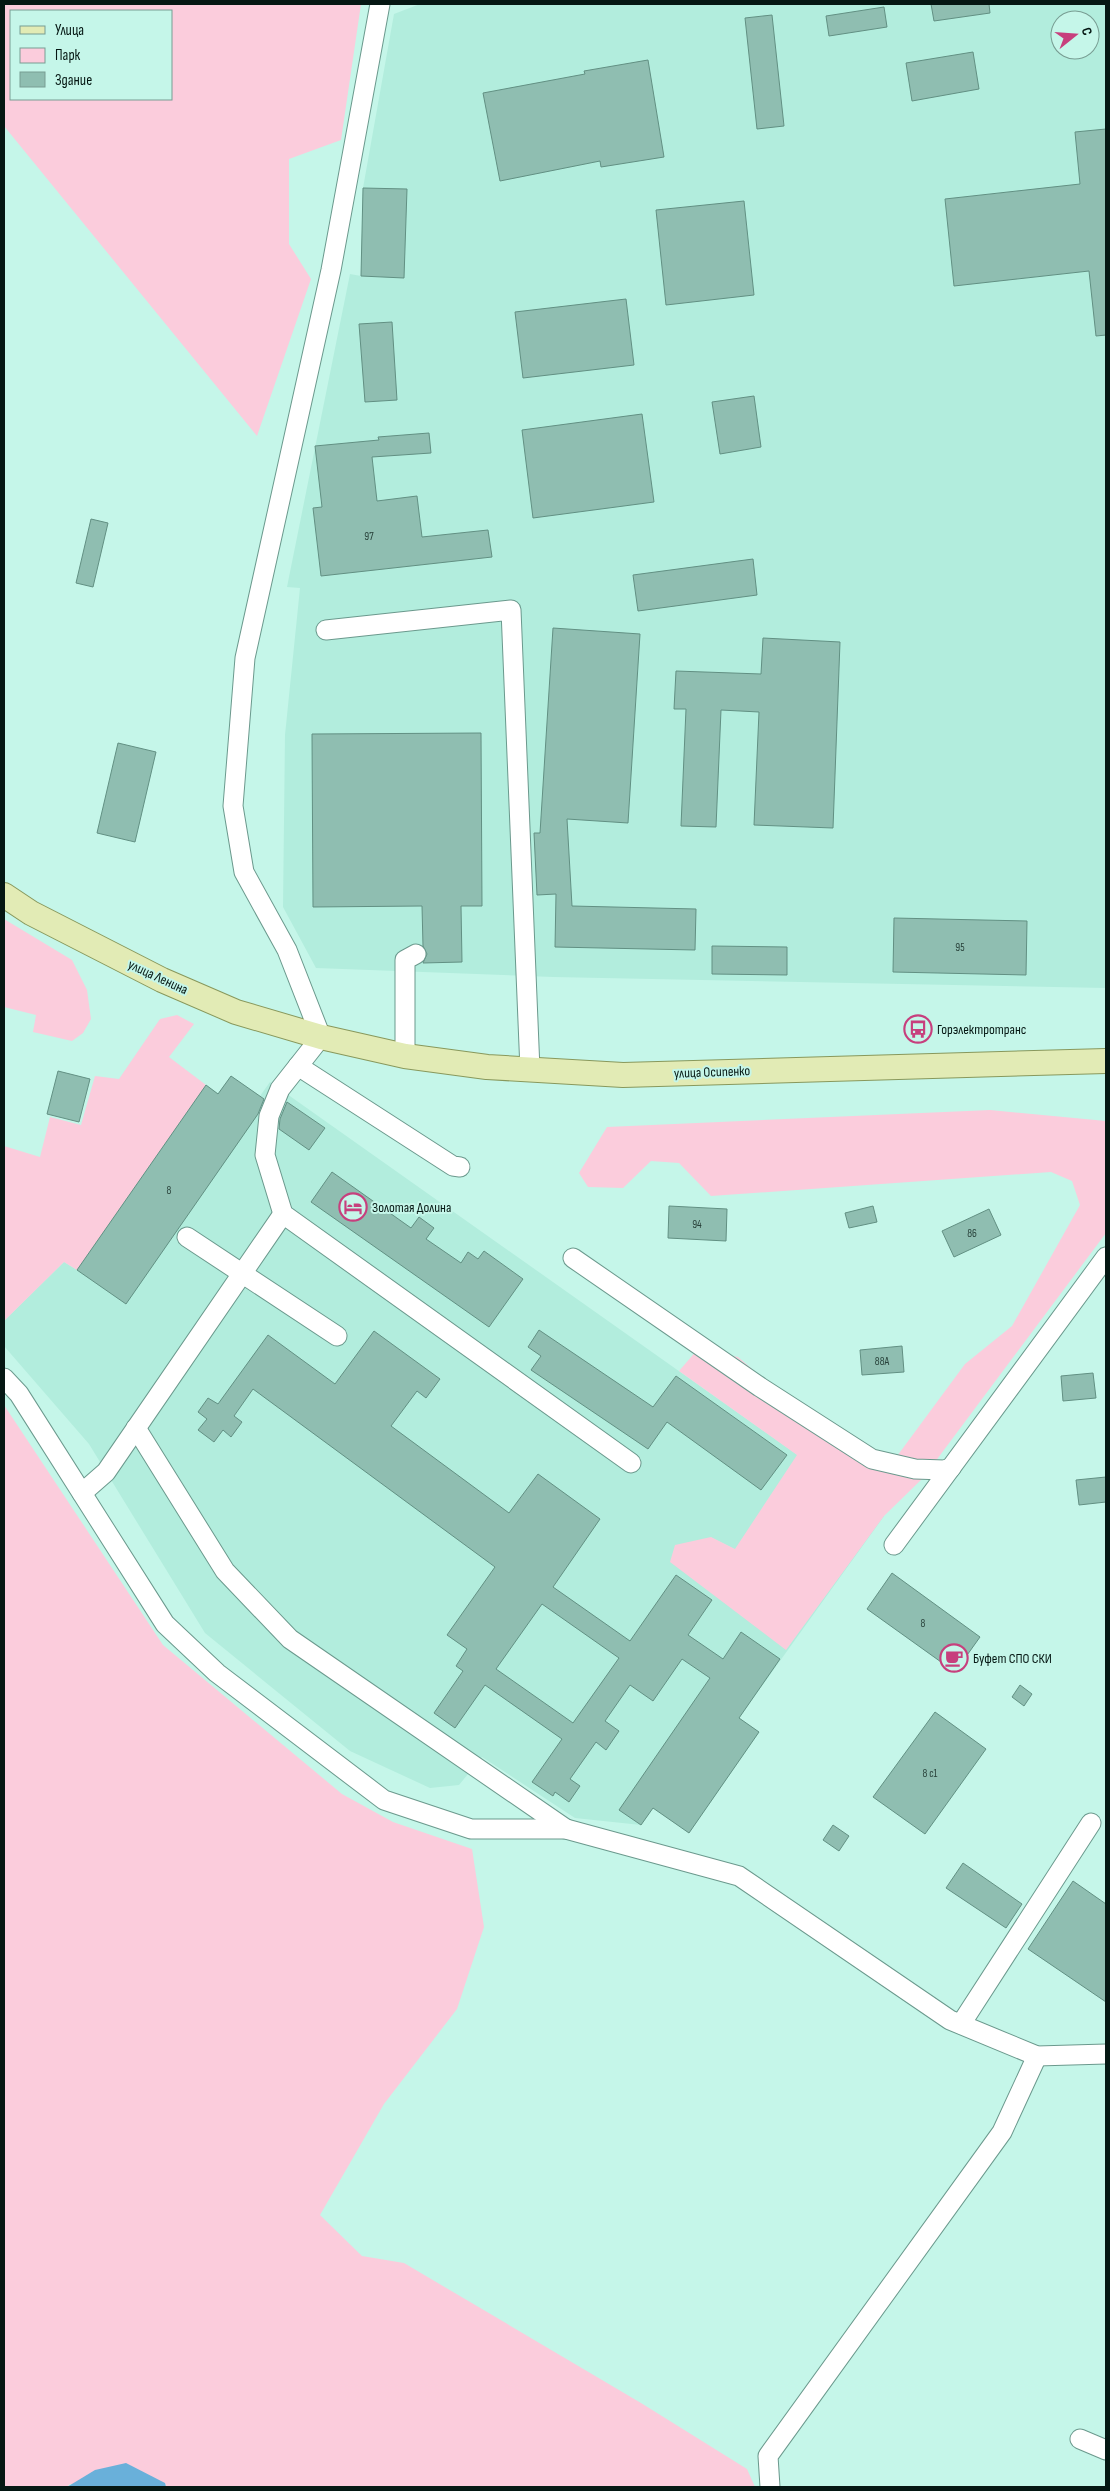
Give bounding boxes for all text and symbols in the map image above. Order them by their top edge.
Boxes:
legend [10,10,172,100]
north arrow [1050,10,1100,60]
text: Улица [55,21,84,40]
text: С [1078,25,1096,37]
text: Парк [55,46,81,65]
text: Здание [55,71,92,90]
house number: 97 [364,530,374,543]
house number: 95 [955,941,965,954]
street label: улица Ленина [125,956,191,998]
bus stop icon: Горэлектротранс [903,1014,933,1044]
place label: Горэлектротранс [937,1021,1026,1038]
street label: улица Осипенко [674,1062,751,1082]
house number: 8 [167,1184,172,1197]
hotel icon: Золотая Долина [338,1192,368,1222]
place label: Золотая Долина [372,1199,451,1216]
house number: 94 [692,1218,702,1231]
house number: 86 [967,1227,977,1240]
house number: 88А [875,1355,889,1368]
house number: 8 [921,1617,926,1630]
cafe icon: Буфет СПО СКИ [939,1643,969,1673]
place label: Буфет СПО СКИ [973,1650,1052,1667]
house number: 8 с1 [923,1767,938,1780]

